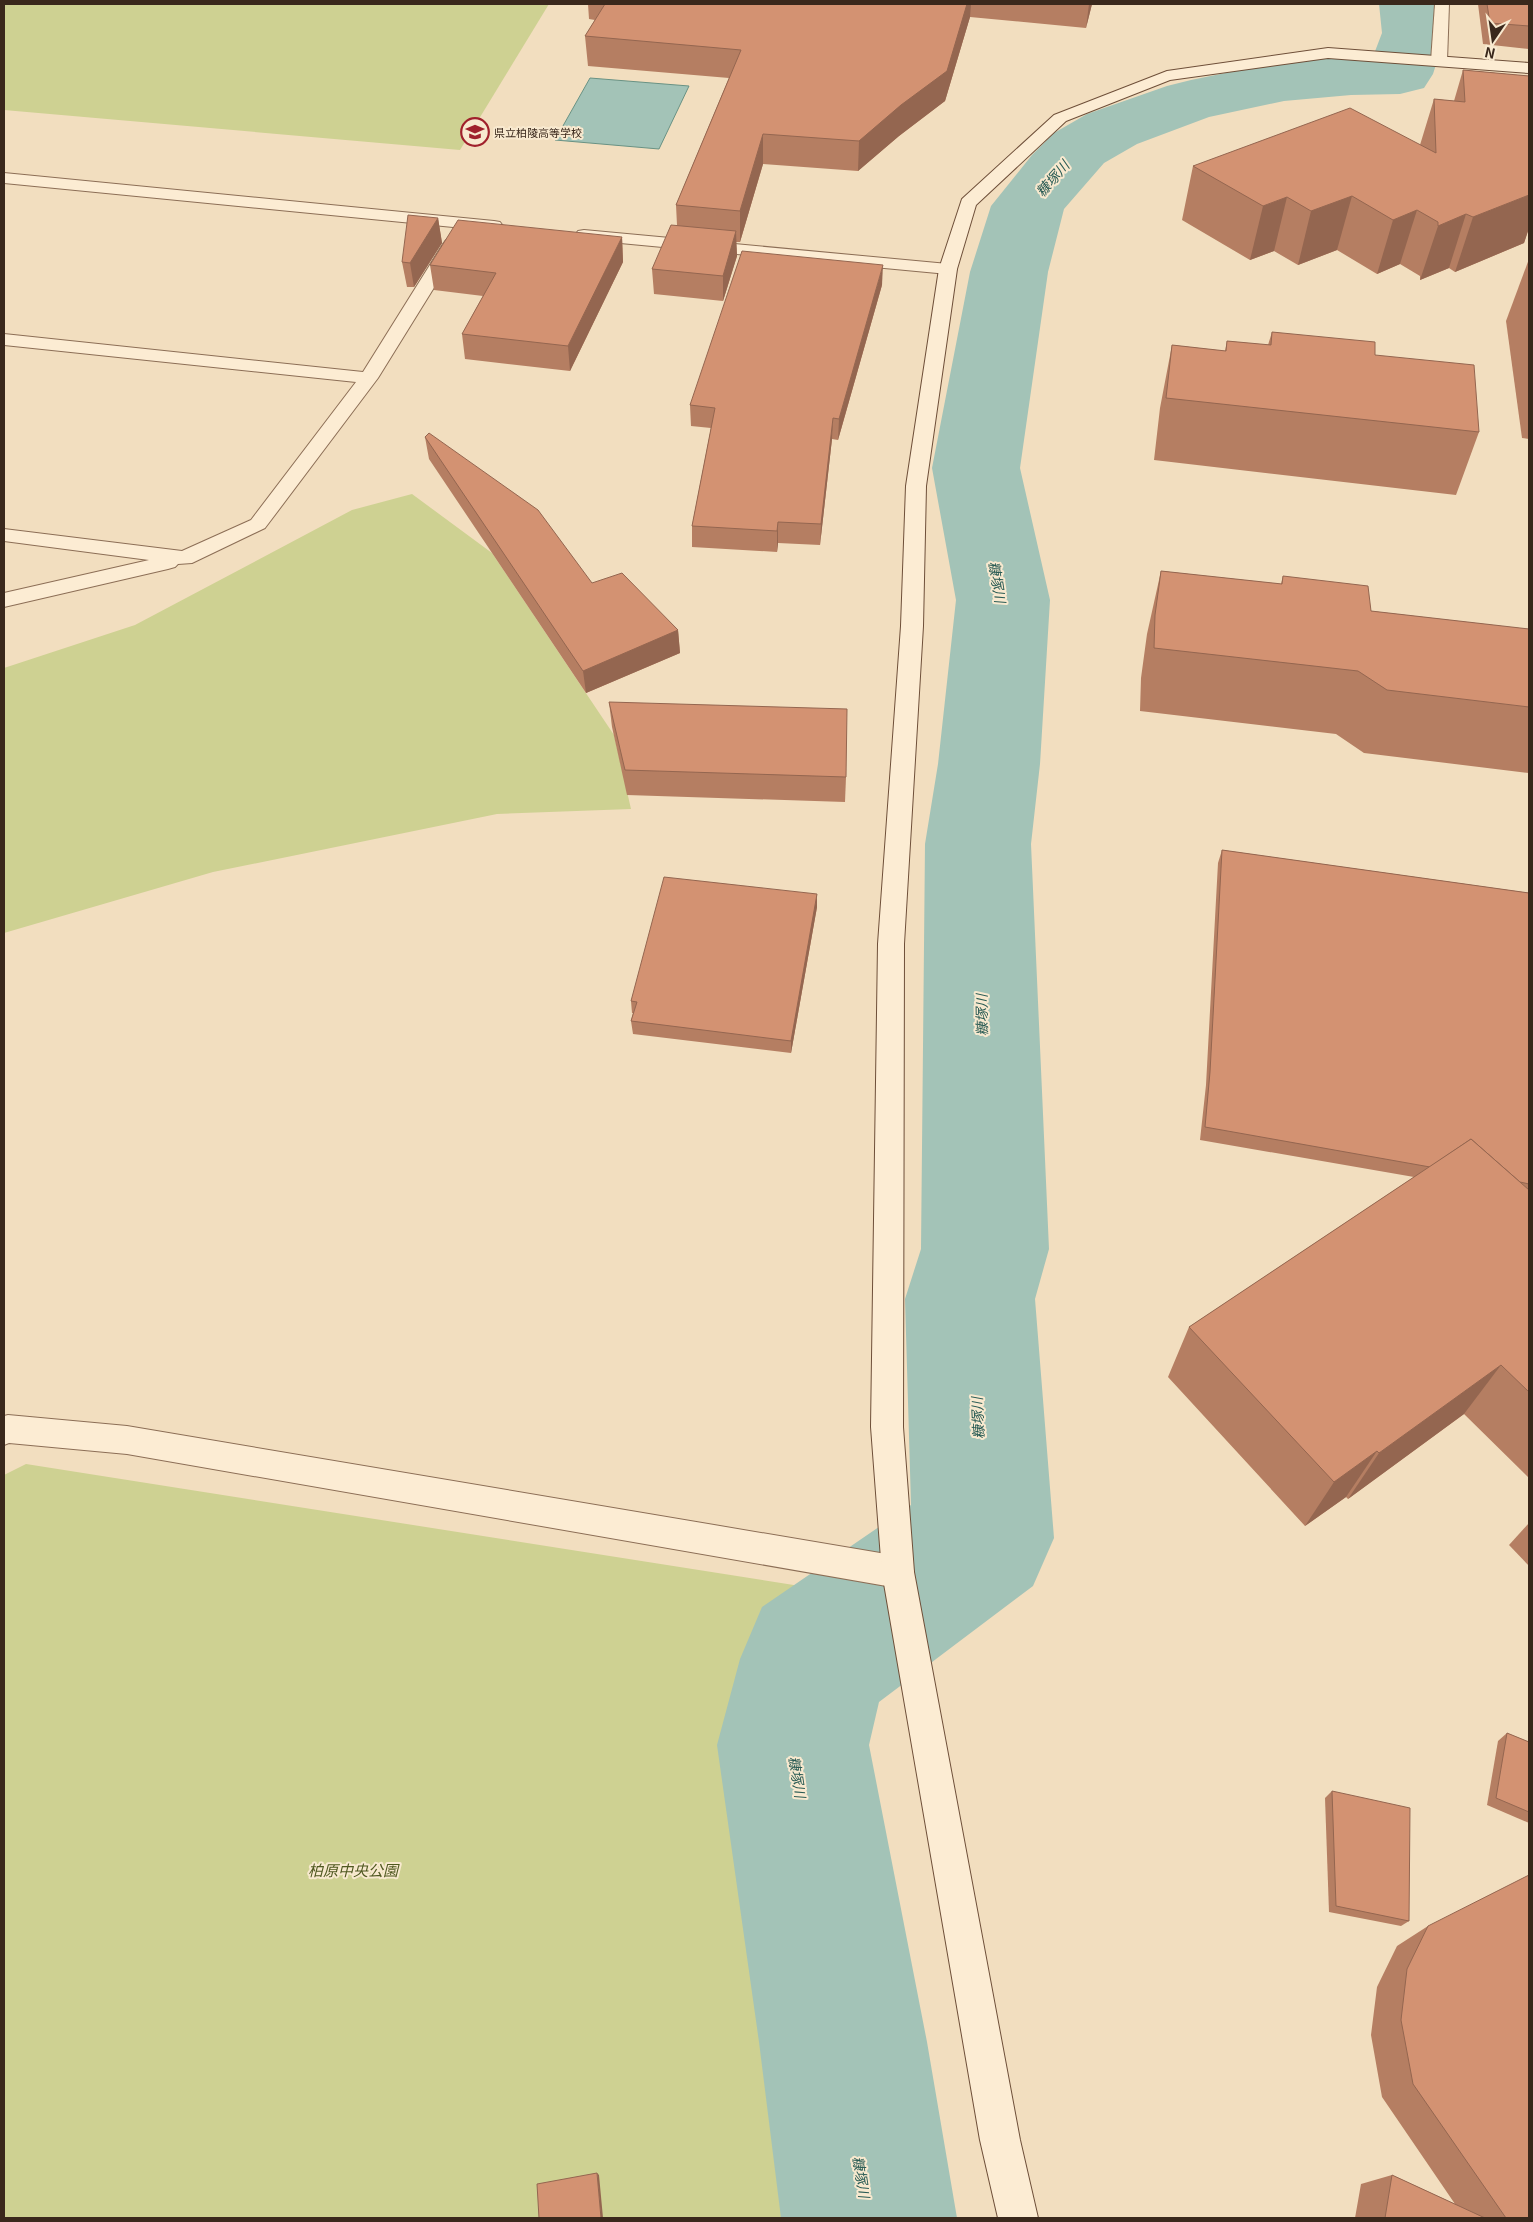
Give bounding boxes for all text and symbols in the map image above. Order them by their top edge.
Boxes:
north arrow [1468,15,1518,65]
text: N [1482,43,1497,65]
school or university icon: 県立柏陵高等学校 [460,117,490,147]
place label: 県立柏陵高等学校 [494,124,582,140]
water label: 糠塚川 [1031,154,1075,200]
water label: 糠塚川 [985,560,1011,606]
water label: 糠塚川 [971,992,991,1036]
water label: 糠塚川 [966,1395,988,1439]
water label: 糠塚川 [785,1755,811,1801]
park label: 柏原中央公園 [308,1859,400,1880]
water label: 糠塚川 [849,2155,875,2201]

